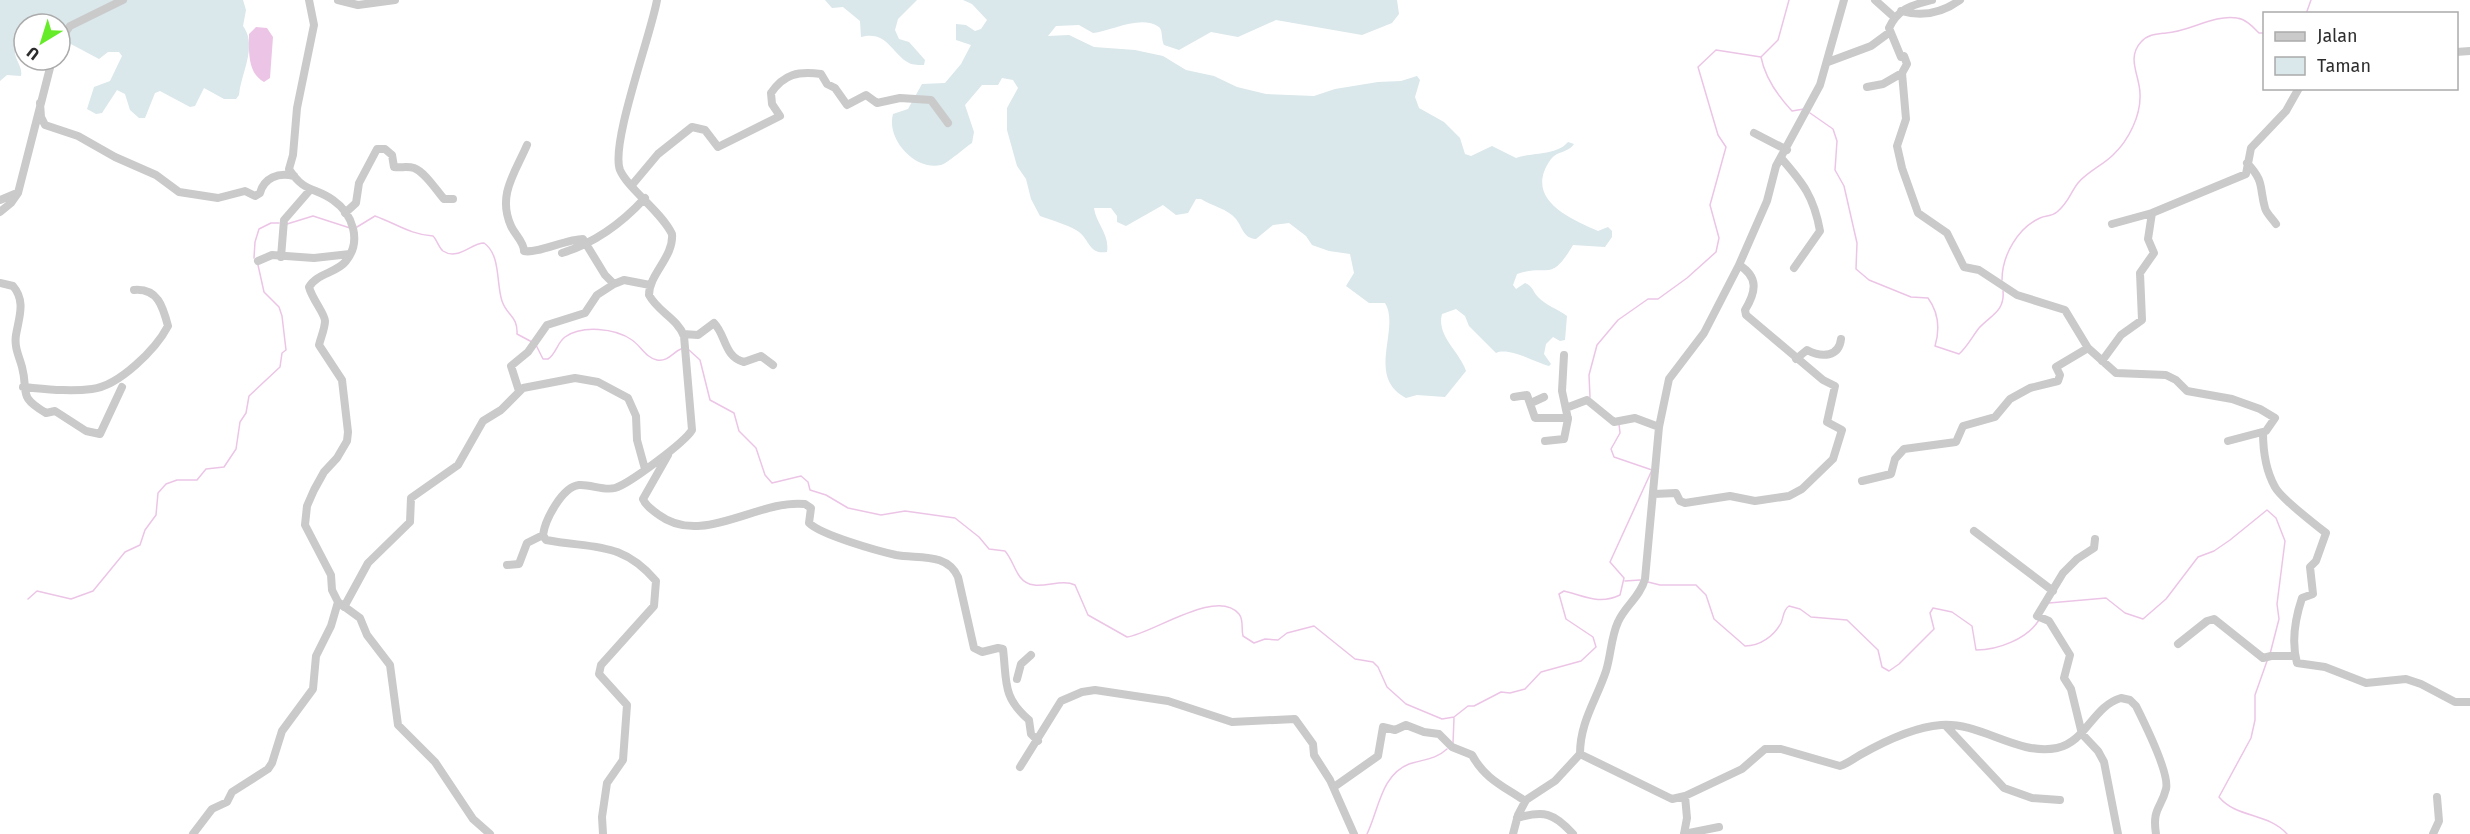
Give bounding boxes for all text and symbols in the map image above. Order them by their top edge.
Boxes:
north arrow [12,12,72,72]
legend [2263,12,2458,90]
text: Jalan [2317,25,2358,47]
text: U [23,43,43,64]
text: Taman [2317,55,2371,77]

